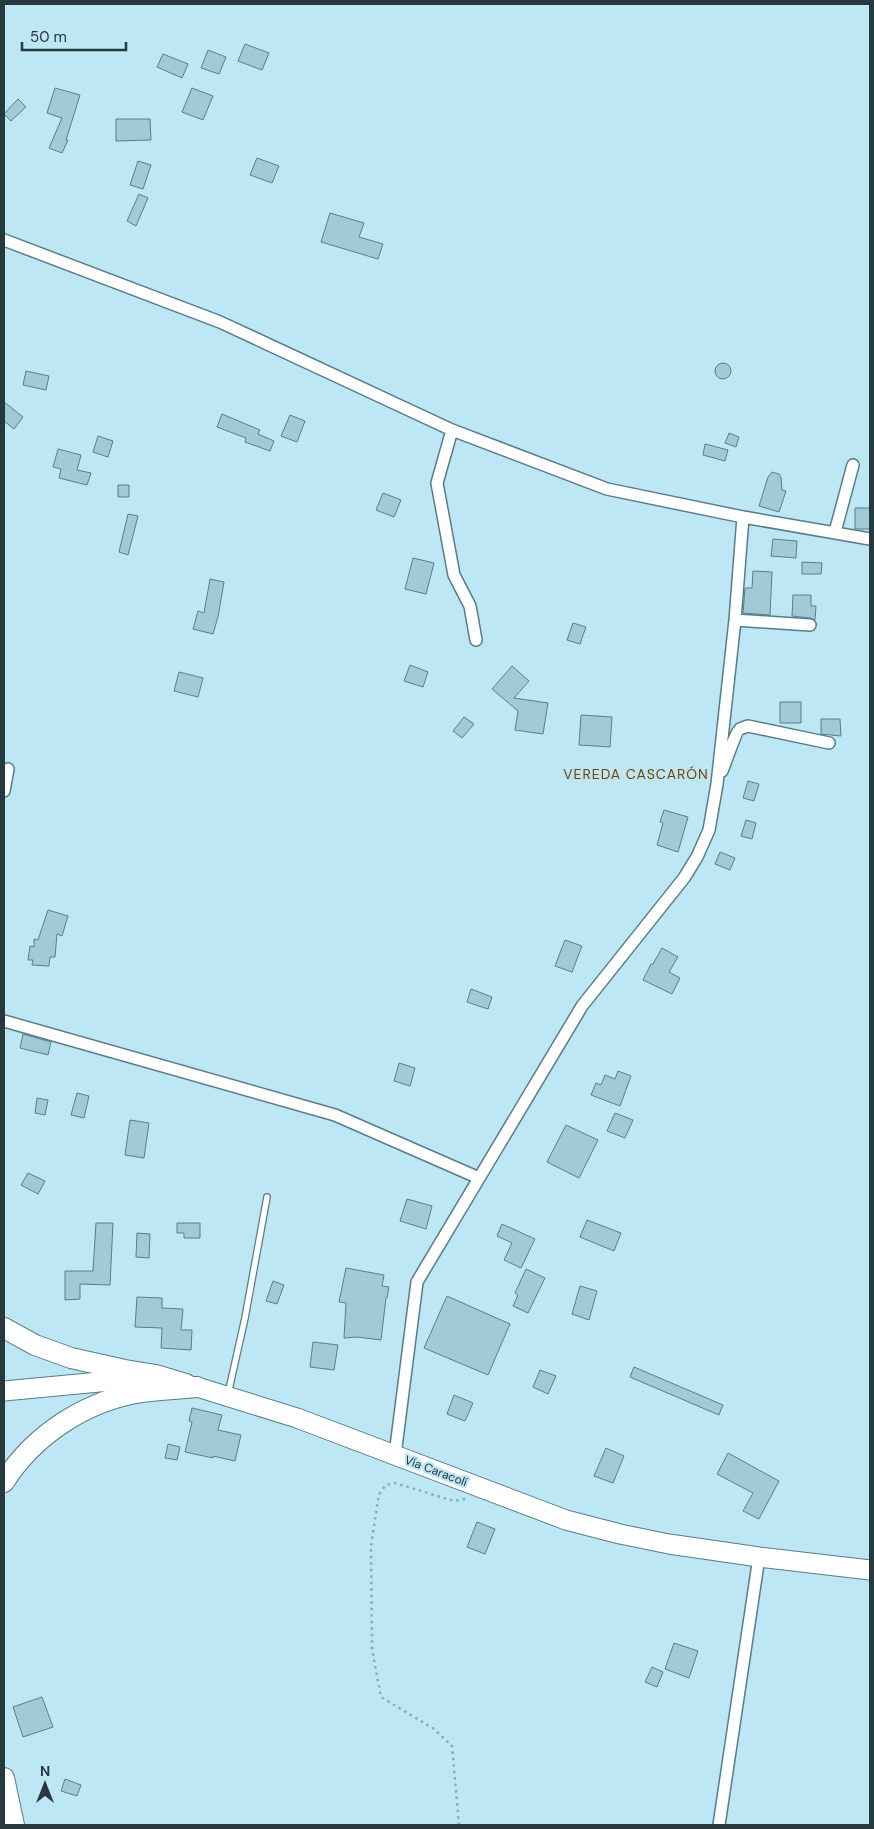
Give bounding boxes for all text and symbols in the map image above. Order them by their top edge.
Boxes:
scale bar [22,20,126,52]
text: 50 m [30,27,67,47]
district label: VEREDA CASCARÓN [563,765,709,783]
street label: Vía Caracolí [402,1452,470,1490]
north arrow [20,1759,70,1809]
text: N [40,1762,50,1780]

